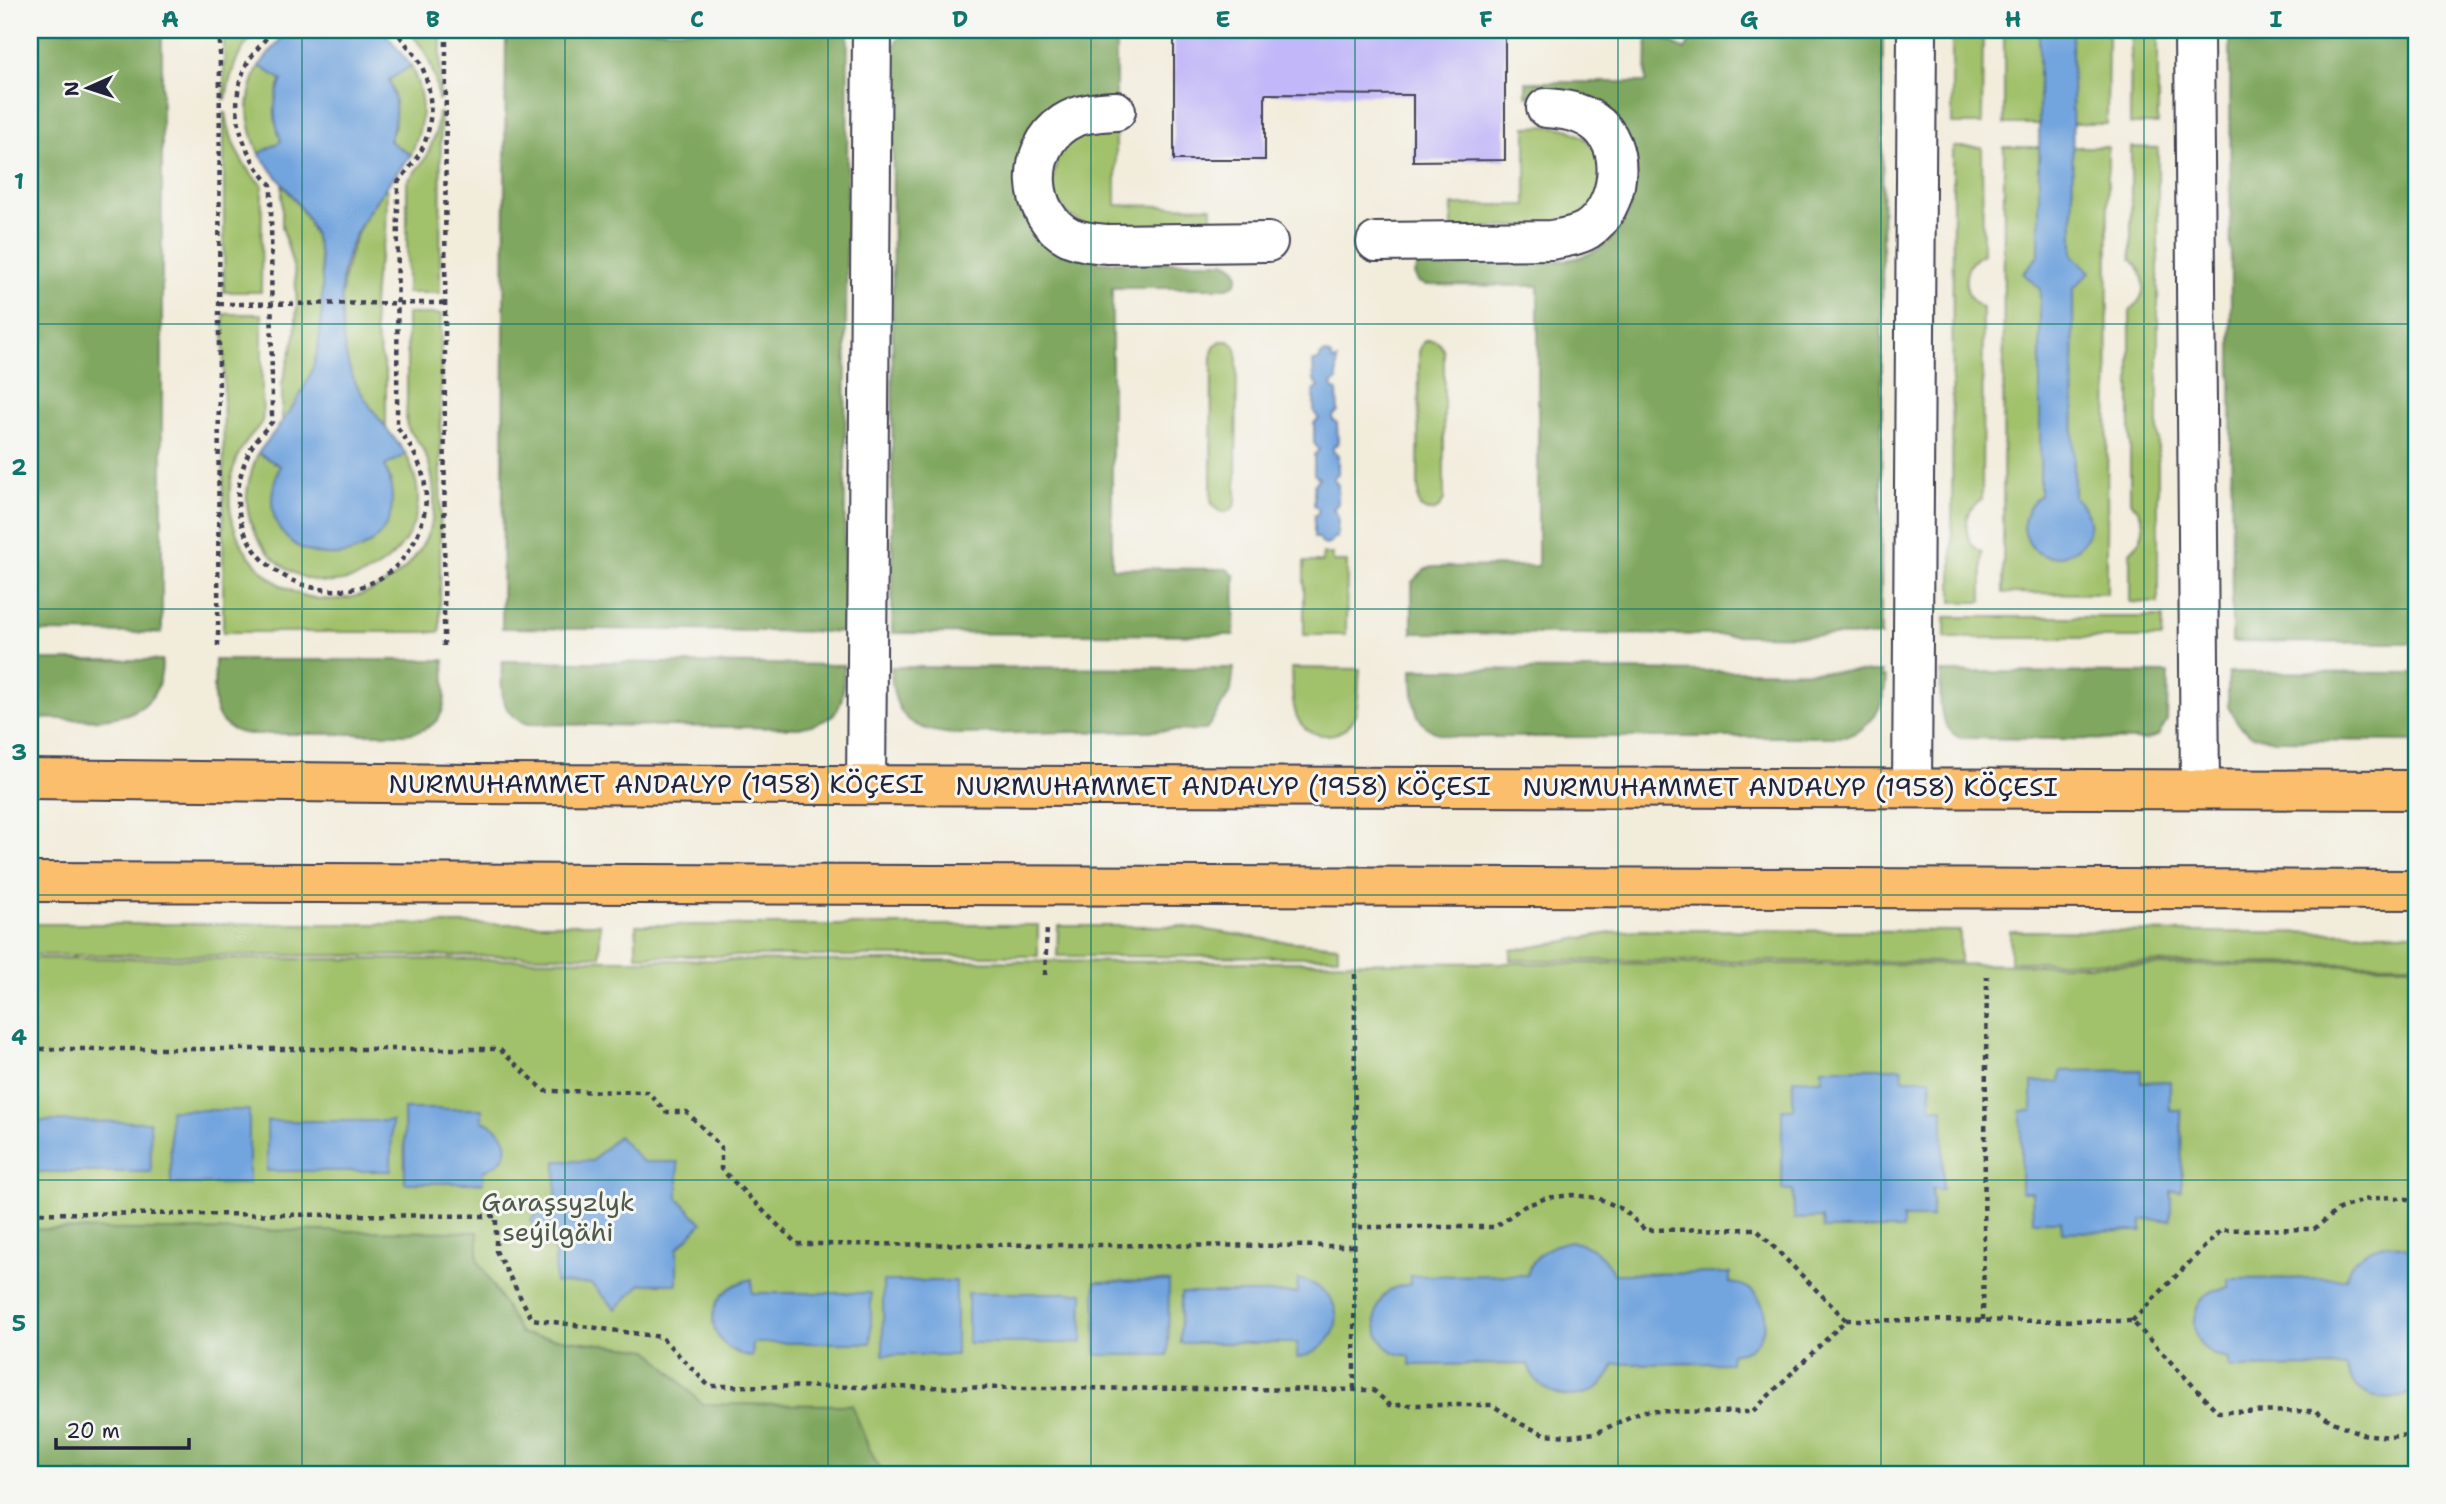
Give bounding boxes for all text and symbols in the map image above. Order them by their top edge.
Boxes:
text: A [161,4,179,34]
text: B [426,4,440,34]
text: C [690,4,704,34]
text: D [952,4,968,34]
text: E [1215,4,1231,34]
text: F [1479,4,1493,34]
text: G [1740,4,1759,34]
text: H [2005,4,2021,34]
text: I [2270,4,2283,34]
north arrow [52,52,122,122]
text: N [59,81,84,97]
text: 1 [14,166,24,196]
text: 2 [11,452,27,482]
text: 3 [11,737,27,767]
street label: NURMUHAMMET ANDALYP (1958) KÖÇESI [388,766,924,801]
street label: NURMUHAMMET ANDALYP (1958) KÖÇESI [955,768,1491,803]
street label: NURMUHAMMET ANDALYP (1958) KÖÇESI [1522,769,2058,804]
text: 4 [11,1022,27,1052]
park label: Garaşsyzlyk seýilgähi [481,1184,635,1249]
text: 5 [12,1308,26,1338]
scale bar [56,1406,189,1450]
text: 20 m [66,1417,120,1445]

